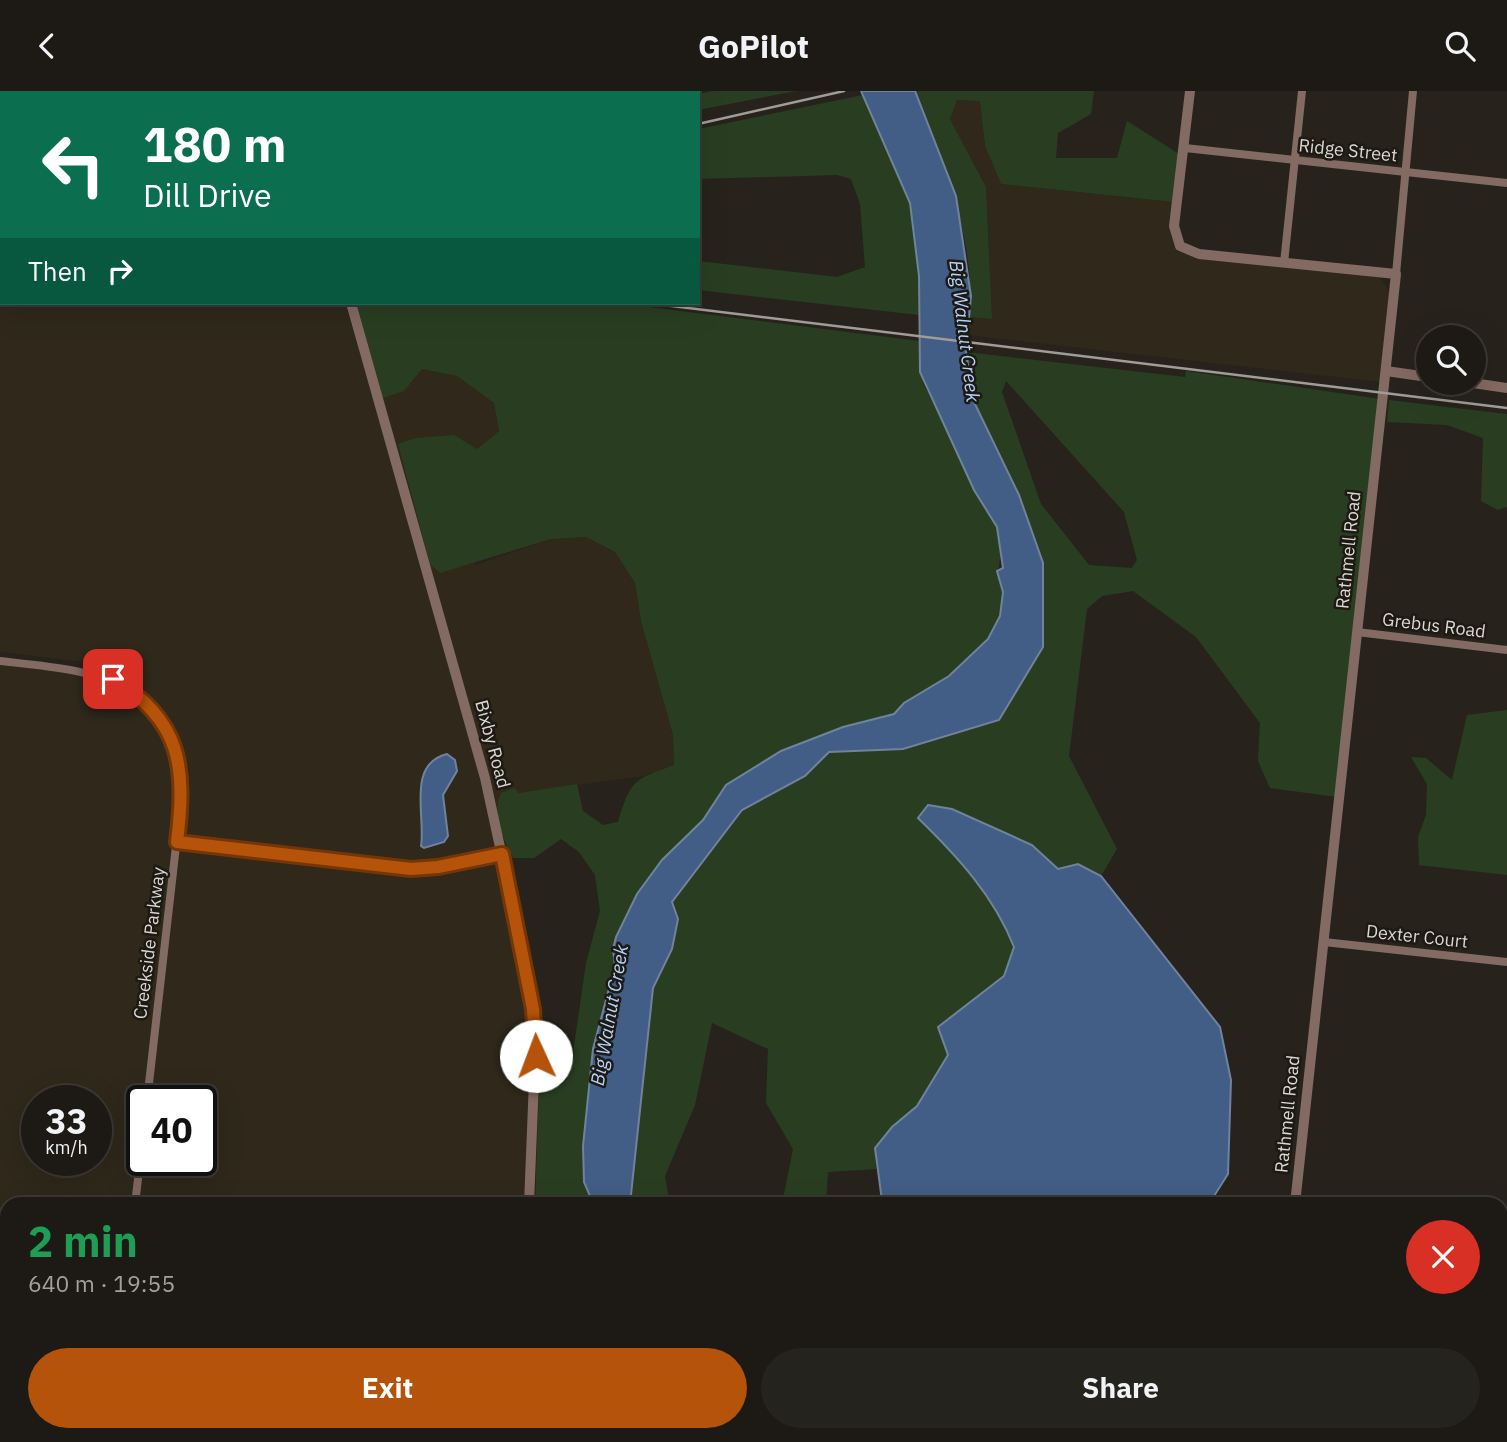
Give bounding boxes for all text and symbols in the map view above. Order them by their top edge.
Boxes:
text: GoPilot [698,25,809,67]
icon: back [28,27,66,65]
icon: search [1441,27,1479,65]
text: 180 m [143,112,287,175]
icon: left [28,119,119,210]
street label: Ridge Street [1297,133,1399,167]
text: Dill Drive [143,174,272,216]
icon: right [101,252,139,290]
text: Then [28,254,87,288]
water label: Big Walnut Creek [944,259,986,404]
map controls [1416,325,1486,395]
button: search [1416,325,1486,395]
street label: Rathmell Road [1330,490,1366,610]
street label: Grebus Road [1381,607,1487,643]
pin [83,649,143,709]
icon: arrive [94,660,132,698]
street label: Bixby Road [470,697,516,791]
street label: Creekside Parkway [128,866,170,1020]
street label: Dexter Court [1365,919,1469,953]
water label: Big Walnut Creek [585,942,633,1087]
position arrow [499,1019,573,1093]
street label: Rathmell Road [1269,1054,1305,1174]
speed limit sign: 40 [126,1085,217,1176]
text: 33 [45,1098,88,1144]
text: km/h [45,1136,88,1159]
text: 2 min [28,1214,138,1269]
button: close [1406,1220,1480,1294]
text: 640 m · 19:55 [28,1268,175,1298]
button: Exit [28,1348,747,1428]
button: Share [761,1348,1480,1428]

